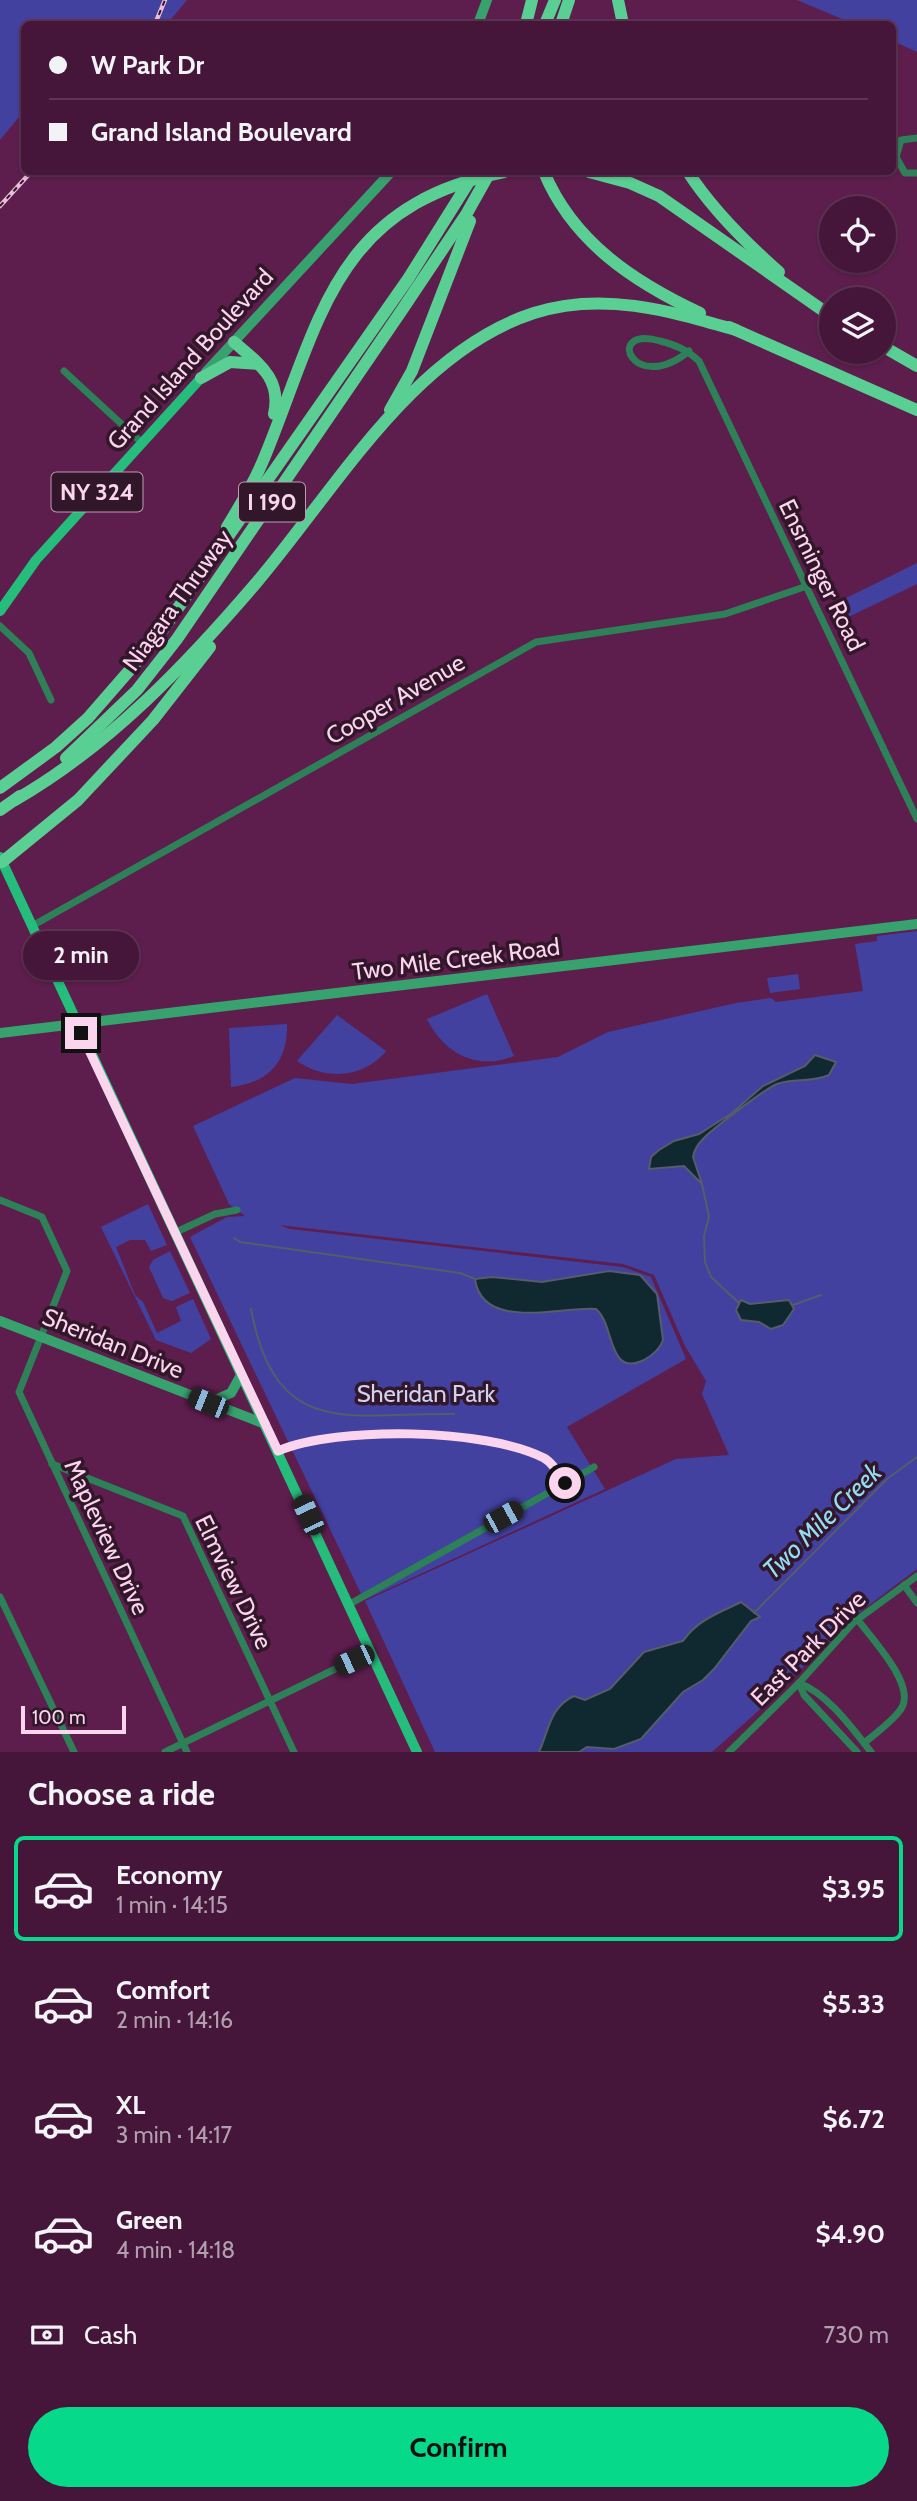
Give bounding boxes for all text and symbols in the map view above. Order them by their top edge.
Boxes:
text: W Park Dr [91,49,204,81]
text: Grand Island Boulevard [91,116,352,148]
map controls [819,196,896,364]
button: locate [819,196,896,273]
street label: Grand Island Boulevard [101,262,279,456]
button: layers [819,287,896,364]
road number: NY 324 [52,472,142,512]
road number: I 190 [239,482,305,522]
street label: Ensminger Road [773,494,871,656]
street label: Niagara Thruway [116,524,238,676]
street label: Cooper Avenue [320,648,470,750]
callout: 2 min [23,932,139,981]
street label: Two Mile Creek Road [350,932,562,986]
text: 2 min [53,941,109,969]
route end [65,1017,97,1049]
street label: Sheridan Drive [38,1302,188,1384]
park label: Sheridan Park [357,1379,496,1408]
car [185,1385,232,1421]
street label: Mapleview Drive [58,1455,156,1619]
water label: Two Mile Creek [756,1456,889,1586]
route start [549,1467,581,1499]
car [290,1492,327,1538]
car [480,1498,527,1536]
street label: Elmview Drive [189,1510,279,1654]
street label: East Park Drive [744,1584,872,1712]
car [331,1642,378,1678]
scale bar [21,1703,126,1735]
text: 100 m [32,1706,86,1729]
text: Choose a ride [28,1774,215,1813]
icon: car [32,1857,95,1920]
text: Economy [116,1859,222,1891]
text: $3.95 [822,1873,885,1905]
text: 1 min · 14:15 [116,1891,228,1919]
icon: car [32,1972,95,2035]
text: Comfort [116,1974,210,2006]
text: $5.33 [822,1988,885,2020]
text: 2 min · 14:16 [116,2006,233,2034]
icon: car [32,2087,95,2150]
text: XL [116,2089,145,2121]
text: $6.72 [823,2103,885,2135]
text: 3 min · 14:17 [116,2121,232,2149]
icon: car [32,2202,95,2265]
text: Green [116,2204,183,2236]
text: $4.90 [815,2218,885,2250]
text: 4 min · 14:18 [116,2236,235,2264]
icon: cash [28,2316,66,2354]
text: Cash [84,2319,137,2351]
text: 730 m [824,2321,889,2349]
button: Confirm [28,2407,889,2487]

